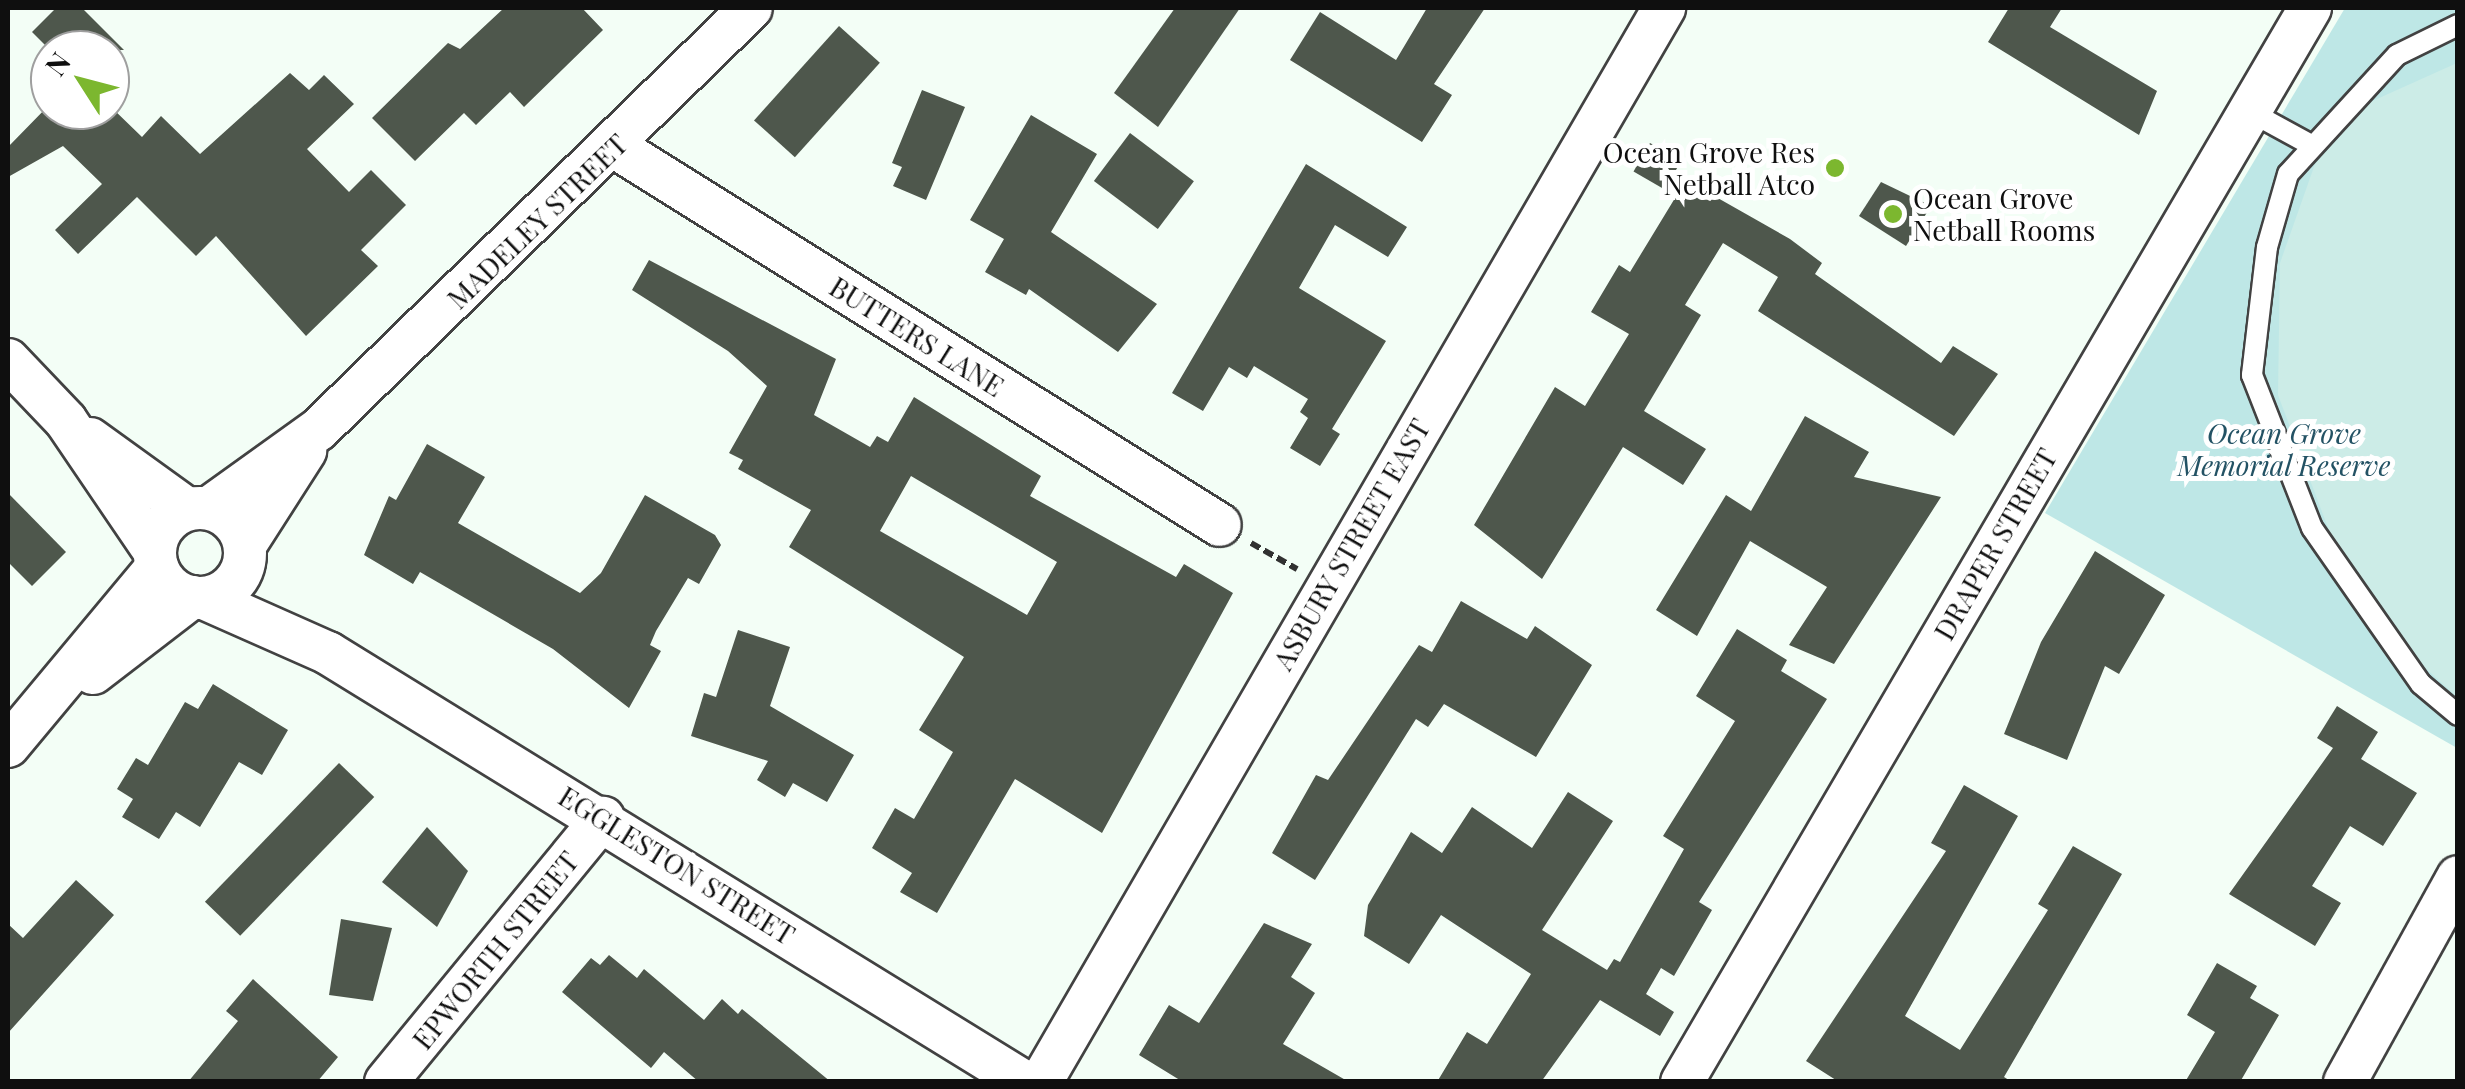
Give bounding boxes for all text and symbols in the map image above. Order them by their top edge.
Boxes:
north arrow [30,30,130,130]
text: N [36,44,78,82]
street label: MADELEY STREET [440,126,634,316]
place label: Ocean Grove Res Netball Atco [1603,135,1815,201]
marker: Ocean Grove Res Netball Atco [1824,157,1846,179]
place label: Ocean Grove Netball Rooms [1913,181,2095,247]
marker: Ocean Grove Netball Rooms [1882,203,1904,225]
street label: BUTTERS LANE [824,269,1010,403]
street label: ASBURY STREET EAST [1265,412,1437,676]
park label: Ocean Grove Memorial Reserve [2177,416,2391,482]
street label: DRAPER STREET [1926,442,2064,646]
street label: EGGLESTON STREET [553,779,801,951]
street label: EPWORTH STREET [405,844,585,1056]

